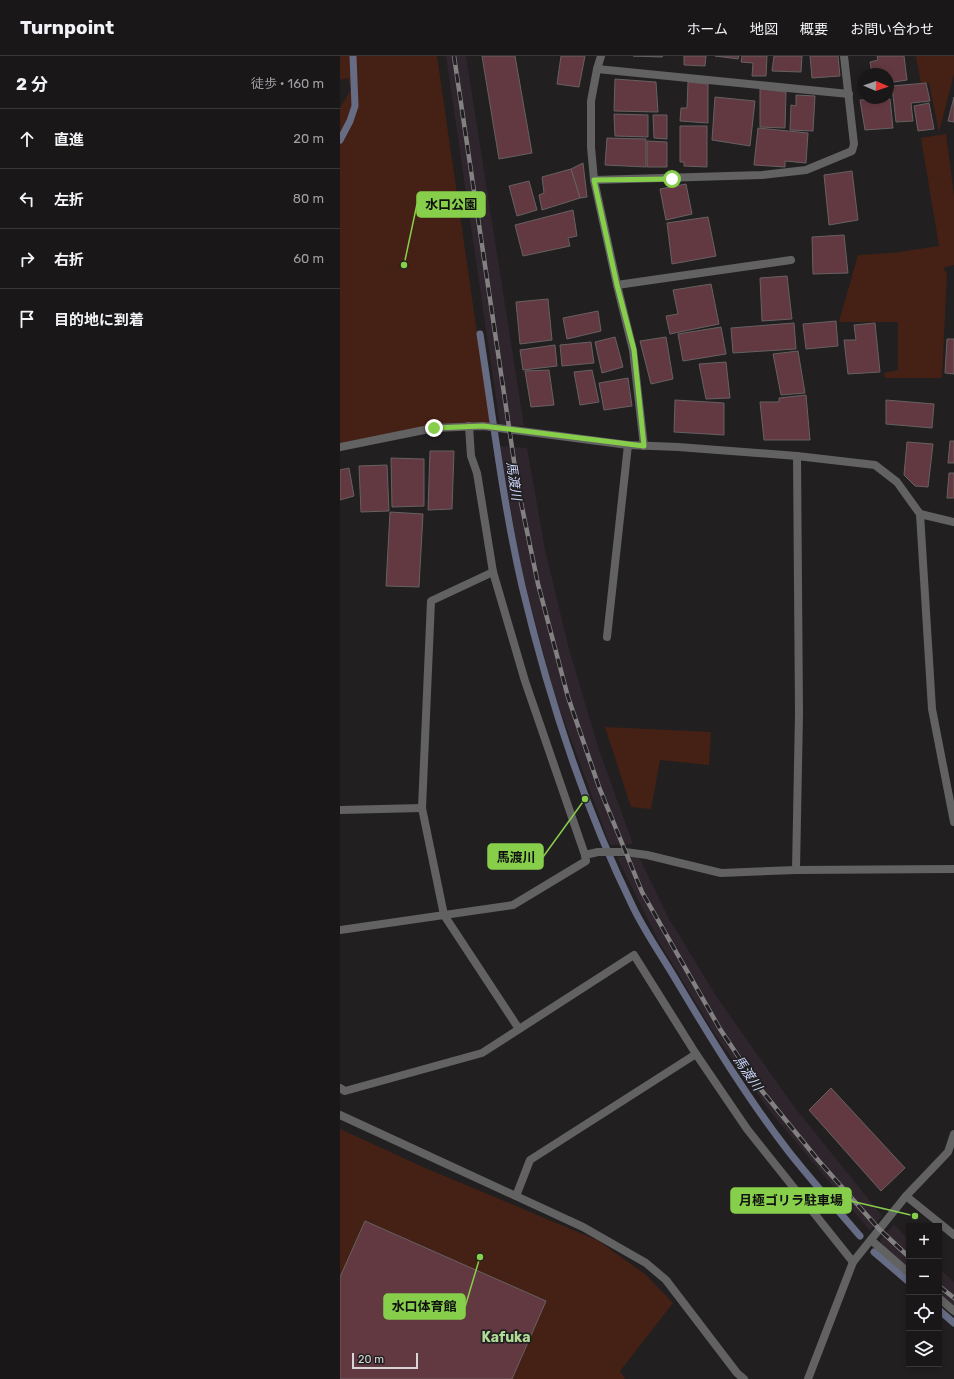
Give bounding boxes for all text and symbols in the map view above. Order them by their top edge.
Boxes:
text: Turnpoint [20,16,114,39]
text: ホーム [686,21,728,38]
text: 地図 [750,21,778,38]
text: 概要 [800,21,828,38]
text: お問い合わせ [850,21,934,38]
north arrow [858,68,894,104]
text: 2 分 [16,74,48,94]
text: 徒歩 · 160 m [251,76,324,91]
icon: ahead [16,128,38,150]
text: 直進 [54,131,84,149]
text: 20 m [293,131,324,146]
route start [663,170,681,188]
icon: left [16,188,38,210]
text: 左折 [54,191,84,209]
text: 80 m [293,191,324,206]
callout: 水口公園 [417,192,485,217]
text: 水口公園 [425,197,477,212]
icon: right [16,248,38,270]
text: 右折 [54,251,84,269]
text: 60 m [293,251,324,266]
icon: arrive [16,308,38,330]
text: 目的地に到着 [54,311,144,329]
route end [425,419,443,437]
water label: 馬渡川 [504,461,524,503]
callout: 馬渡川 [488,844,543,869]
text: 馬渡川 [496,850,536,865]
water label: 馬渡川 [731,1053,766,1095]
callout: 月極ゴリラ駐車場 [731,1188,851,1213]
text: 月極ゴリラ駐車場 [739,1193,843,1208]
map controls [906,1223,942,1367]
button: + [906,1223,942,1259]
button: − [906,1259,942,1295]
callout: 水口体育館 [384,1294,465,1319]
button: locate [906,1295,942,1331]
text: 水口体育館 [391,1299,457,1314]
district label: Kafuka [482,1329,530,1346]
button: layers [906,1331,942,1367]
scale bar [352,1351,418,1370]
text: 20 m [358,1353,384,1366]

